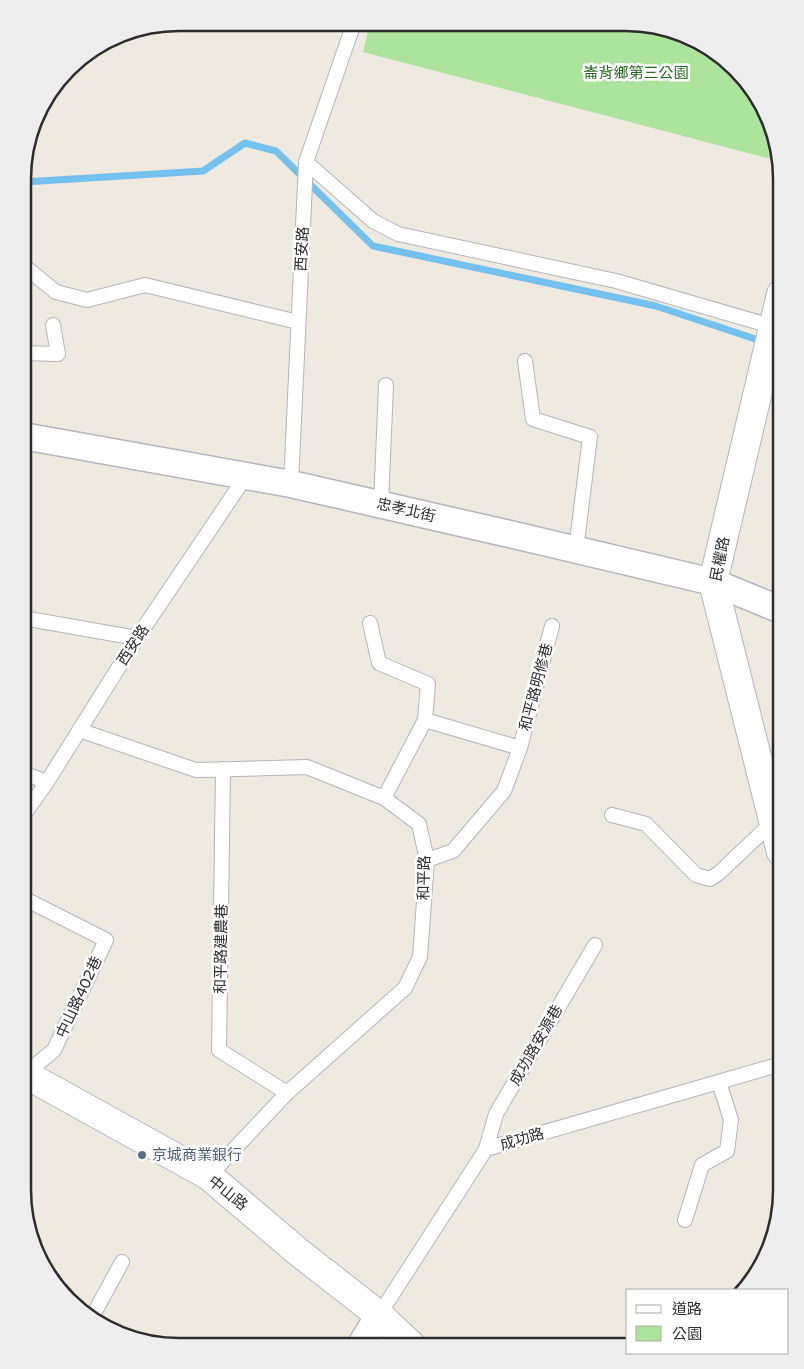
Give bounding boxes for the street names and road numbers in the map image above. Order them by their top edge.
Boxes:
street label: 西安路 [292,226,312,272]
street label: 忠孝北街 [375,494,437,526]
street label: 民權路 [707,535,733,583]
street label: 西安路 [113,621,153,669]
street label: 和平路明修巷 [516,641,556,733]
street label: 和平路 [415,855,433,901]
street label: 和平路建農巷 [211,904,231,994]
street label: 中山路402巷 [52,953,106,1041]
street label: 成功路安源巷 [506,1002,566,1088]
street label: 成功路 [498,1124,546,1154]
street label: 中山路 [205,1172,251,1214]

